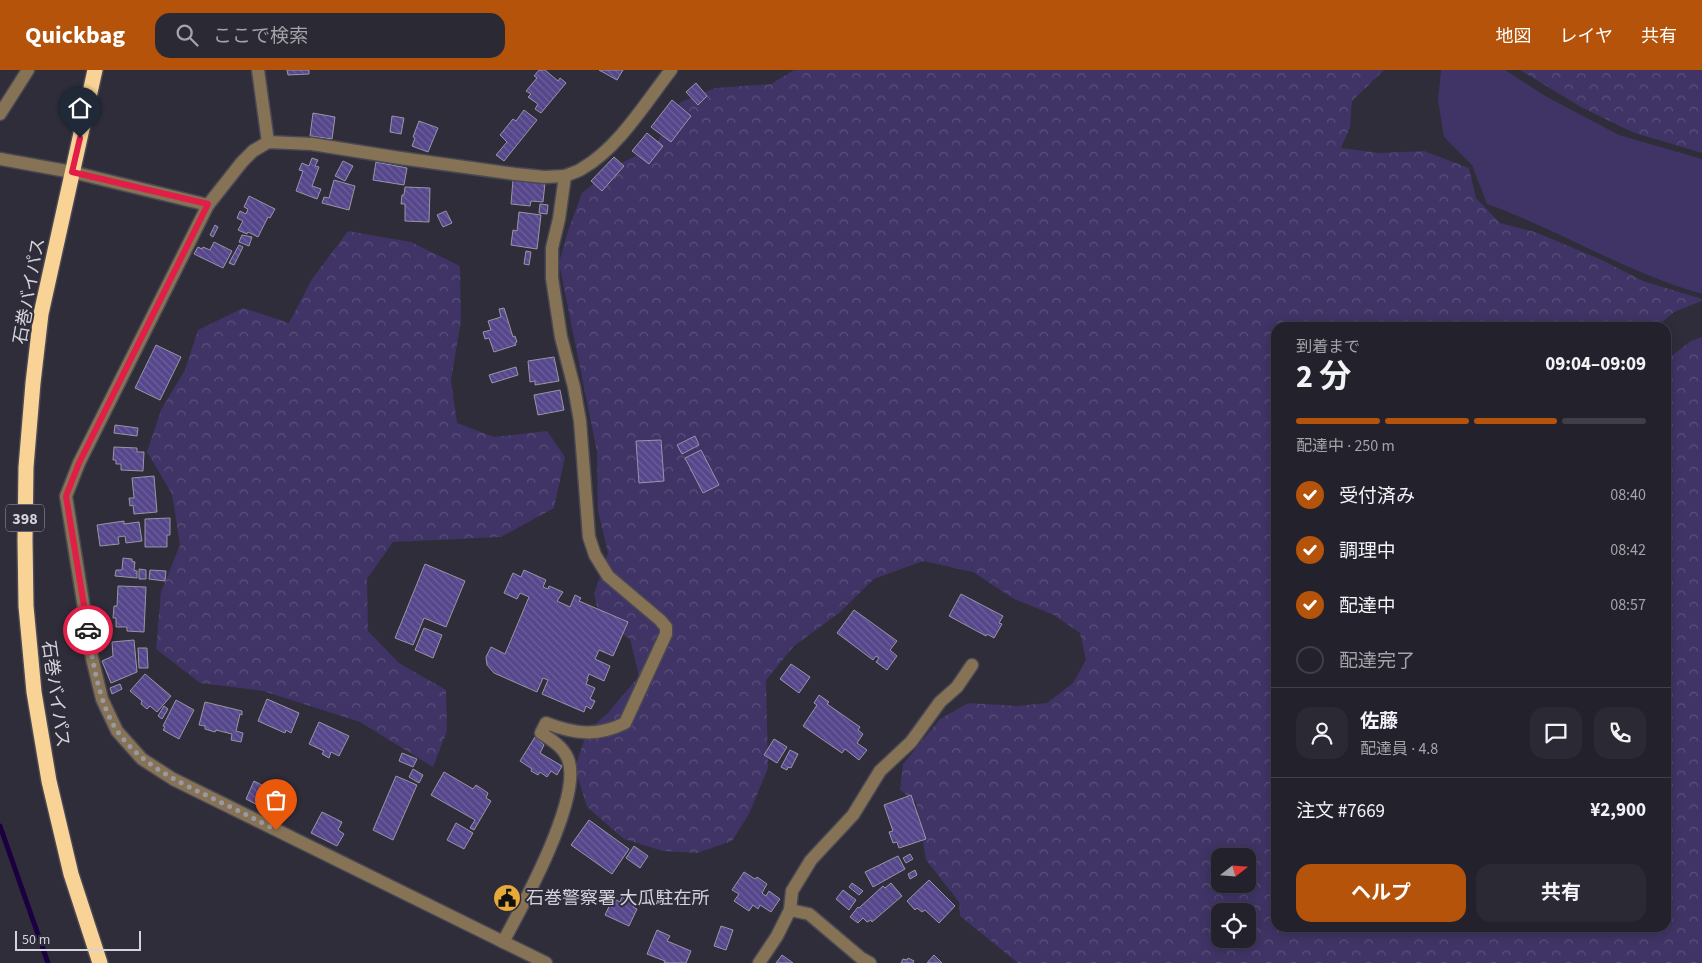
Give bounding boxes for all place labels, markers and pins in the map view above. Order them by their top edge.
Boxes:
pin [59,87,101,138]
pin [255,779,297,830]
public building icon: 石巻警察署 大瓜駐在所 [492,883,522,913]
place label: 石巻警察署 大瓜駐在所 [526,886,710,911]

